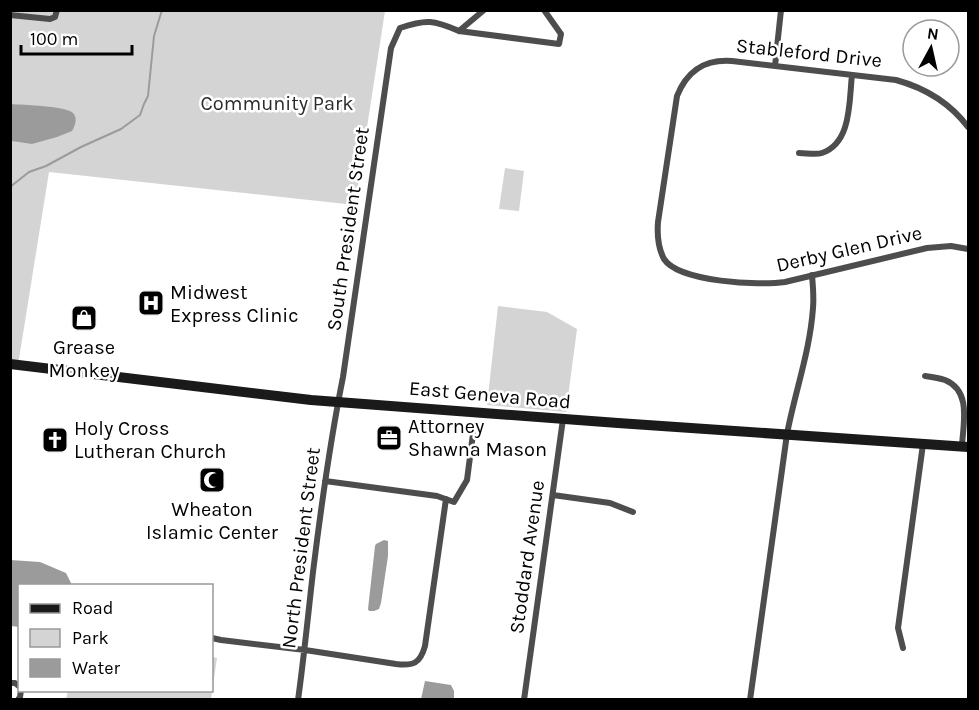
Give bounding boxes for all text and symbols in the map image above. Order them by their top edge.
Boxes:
scale bar [21,18,132,56]
north arrow [901,18,961,78]
text: N [926,23,940,44]
text: 100 m [30,28,78,50]
street label: Stableford Drive [735,34,883,72]
park label: Community Park [201,92,353,115]
street label: South President Street [322,125,374,333]
street label: Derby Glen Drive [774,221,924,277]
place label: Midwest Express Clinic [170,281,299,327]
hospital icon: Midwest Express Clinic [136,288,166,318]
shop icon: Grease Monkey [69,303,99,333]
place label: Grease Monkey [49,336,119,382]
street label: East Geneva Road [408,376,572,414]
place label: Attorney Shawna Mason [408,415,547,461]
place label: Holy Cross Lutheran Church [74,417,226,463]
office icon: Attorney Shawna Mason [374,423,404,453]
church icon: Holy Cross Lutheran Church [40,425,70,455]
street label: North President Street [277,446,325,650]
mosque icon: Wheaton Islamic Center [197,465,227,495]
street label: Stoddard Avenue [505,479,549,635]
place label: Wheaton Islamic Center [146,498,279,544]
legend [18,584,213,692]
text: Road [72,597,113,619]
text: Park [72,627,109,649]
text: Water [72,657,120,679]

